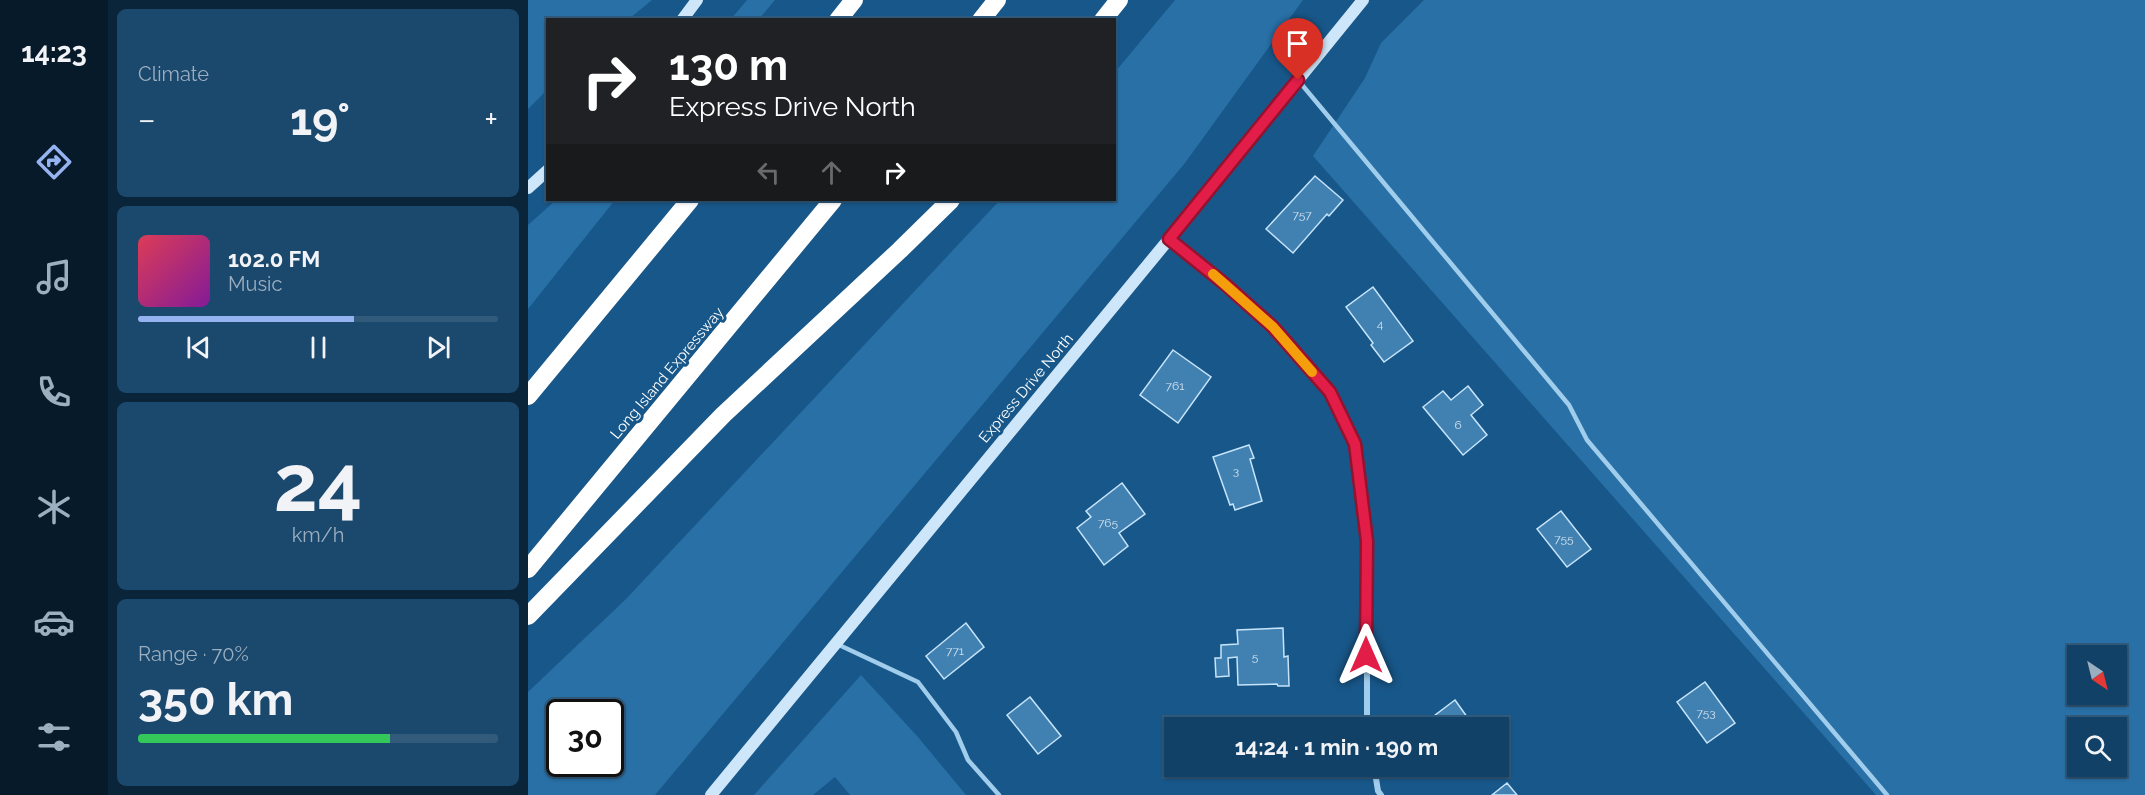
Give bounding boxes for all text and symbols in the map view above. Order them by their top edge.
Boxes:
pin [1272,18,1323,80]
icon: arrive [1281,27,1314,60]
text: 14:23 [21,37,87,68]
text: 130 m [669,41,788,90]
icon: right [570,42,648,120]
text: Climate [138,62,209,86]
text: Express Drive North [669,91,916,122]
text: 19° [290,93,350,146]
text: − [138,100,156,139]
text: + [484,100,498,139]
icon: directions [33,141,75,183]
icon: left [752,156,785,189]
icon: ahead [815,156,848,189]
icon: right [878,156,911,189]
house number: 757 [1292,208,1312,222]
text: 102.0 FM [228,246,320,272]
icon: music [33,256,75,298]
text: Music [228,272,282,296]
street label: Long Island Expressway [607,303,727,443]
house number: 4 [1377,317,1384,331]
street label: Express Drive North [975,330,1077,446]
icon: previous [182,331,215,364]
icon: pause [302,331,335,364]
icon: next [422,331,455,364]
icon: phone [33,371,75,413]
house number: 761 [1166,379,1184,393]
house number: 6 [1454,418,1462,432]
text: 24 [274,438,362,529]
house number: 3 [1233,464,1239,478]
icon: climate [33,486,75,528]
house number: 765 [1098,516,1119,530]
text: km/h [292,523,344,547]
house number: 755 [1554,532,1574,546]
icon: car [33,601,75,643]
position arrow [1334,623,1398,687]
text: Range · 70% [138,642,249,666]
house number: 771 [946,644,964,658]
north arrow [2067,645,2127,705]
map controls [2067,645,2127,777]
house number: 5 [1252,650,1259,664]
text: 350 km [138,673,293,726]
speed limit sign: 30 [546,699,624,777]
house number: 753 [1696,706,1716,720]
icon: filters [33,716,75,758]
button: search [2067,717,2127,777]
text: 14:24 · 1 min · 190 m [1235,734,1438,760]

